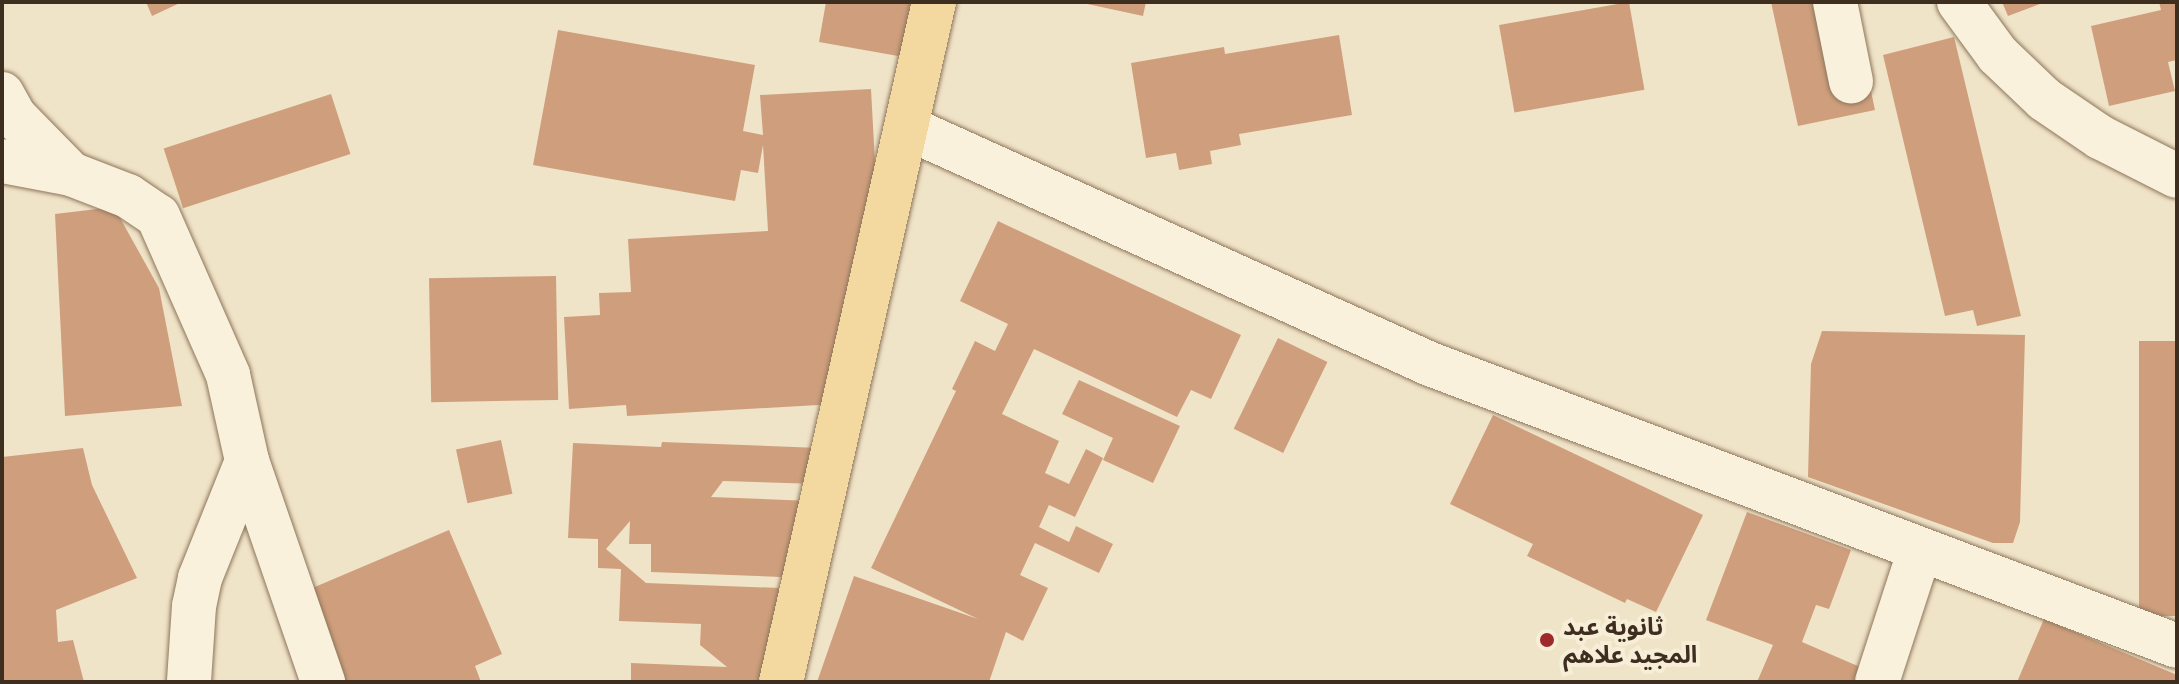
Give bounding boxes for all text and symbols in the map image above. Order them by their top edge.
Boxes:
place label: ثانوية عبد المجيد علاهم [1563,612,1697,668]
marker: ثانوية عبد المجيد علاهم [1538,631,1556,649]

